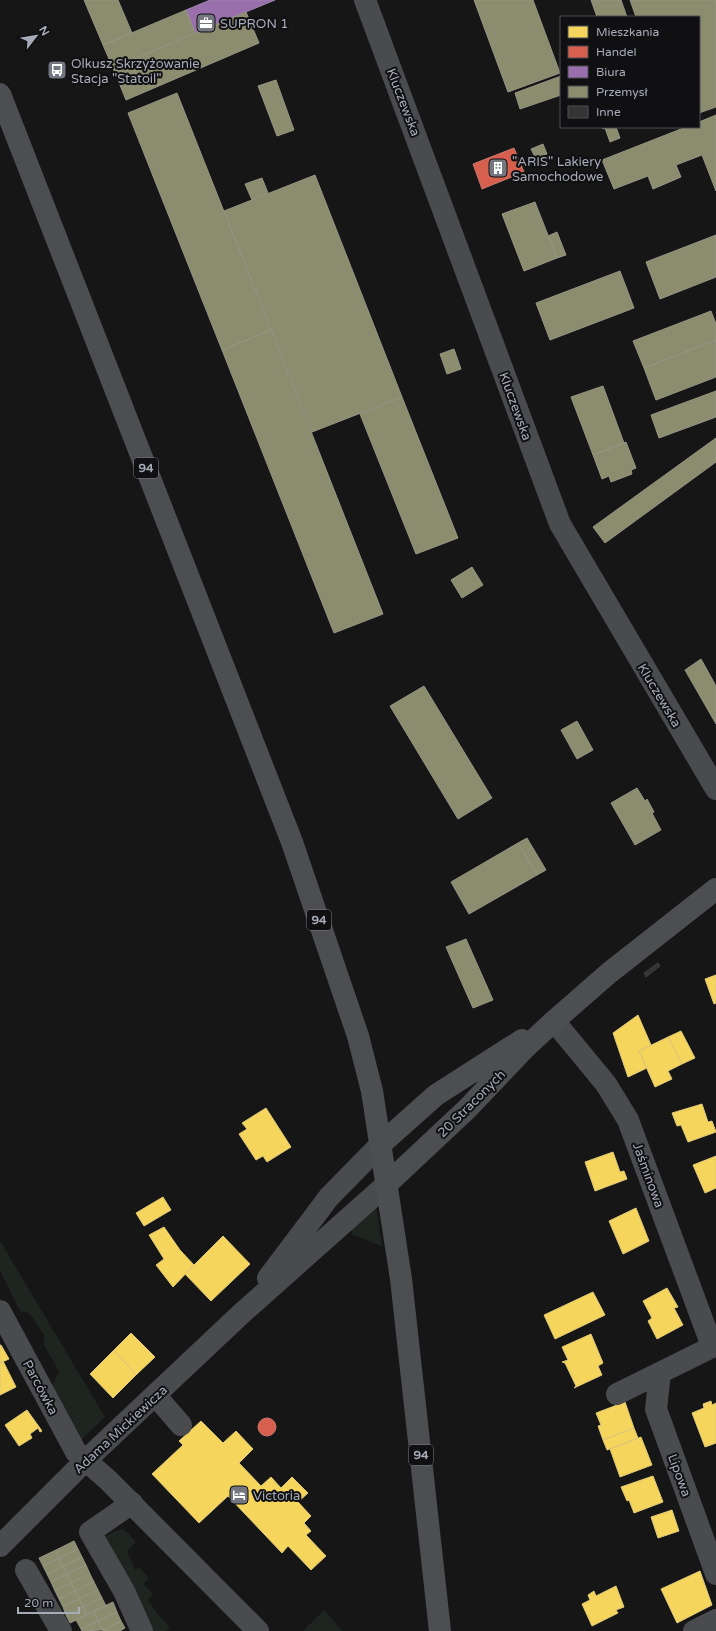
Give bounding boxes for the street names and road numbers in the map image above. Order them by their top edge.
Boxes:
street label: Kluczewska [383,66,423,139]
street label: Kluczewska [495,370,535,443]
road number: 94 [134,458,158,478]
street label: Kluczewska [634,661,684,730]
road number: 94 [307,910,331,930]
street label: 20 Straconych [435,1067,509,1141]
street label: Jaśminowa [629,1141,667,1210]
street label: Parcówka [19,1357,61,1418]
street label: Adama Mickiewicza [71,1382,171,1477]
road number: 94 [409,1445,433,1465]
street label: Lipowa [664,1452,694,1499]

